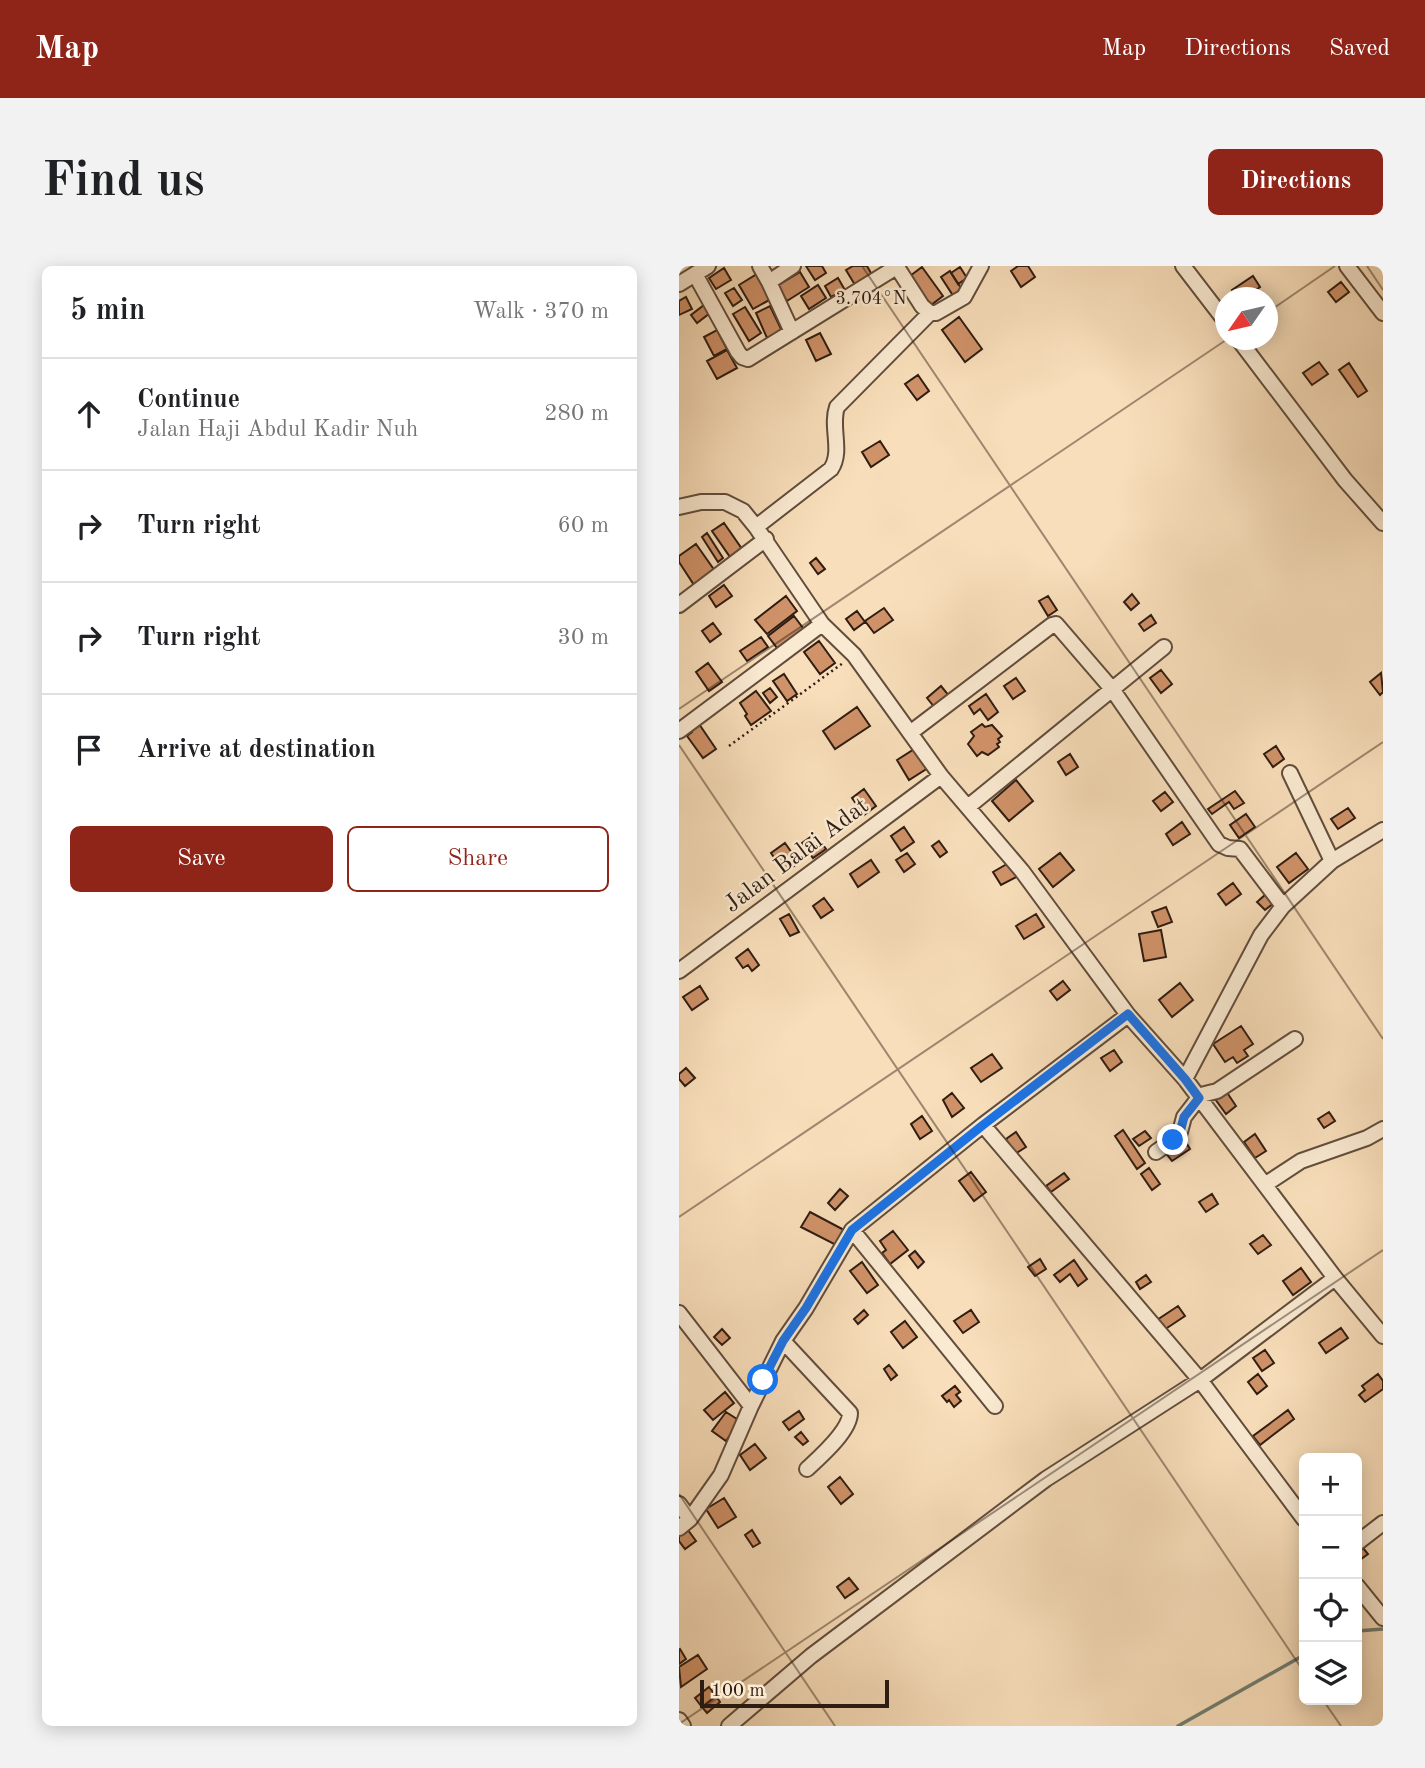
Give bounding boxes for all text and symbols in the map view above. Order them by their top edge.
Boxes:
text: Map [35,33,99,66]
text: Map [1102,37,1146,61]
text: Directions [1184,37,1291,61]
text: Saved [1329,37,1390,61]
button: Directions [1208,149,1383,215]
text: Find us [42,158,205,207]
north arrow [1215,287,1278,350]
text: 3.704°N [835,290,907,308]
text: 5 min [70,296,145,326]
text: Walk · 370 m [473,300,609,323]
text: Continue [137,387,240,413]
icon: ahead [70,395,108,433]
text: 280 m [544,402,609,425]
text: Jalan Haji Abdul Kadir Nuh [137,418,418,441]
icon: right [70,507,108,545]
text: Turn right [137,513,260,539]
text: 60 m [558,514,609,537]
icon: right [70,619,108,657]
text: Turn right [137,625,260,651]
text: 30 m [558,626,609,649]
icon: arrive [70,731,108,769]
text: Arrive at destination [137,737,376,763]
street label: Jalan Balai Adat [720,794,874,918]
button: Save [70,826,333,892]
button: Share [347,826,609,892]
route end [1157,1124,1188,1155]
route start [747,1364,778,1395]
map controls [1299,1453,1362,1705]
button: + [1299,1453,1362,1516]
button: − [1299,1516,1362,1579]
button: locate [1299,1579,1362,1642]
button: layers [1299,1642,1362,1705]
scale bar [700,1677,889,1709]
text: 100 m [711,1682,764,1701]

